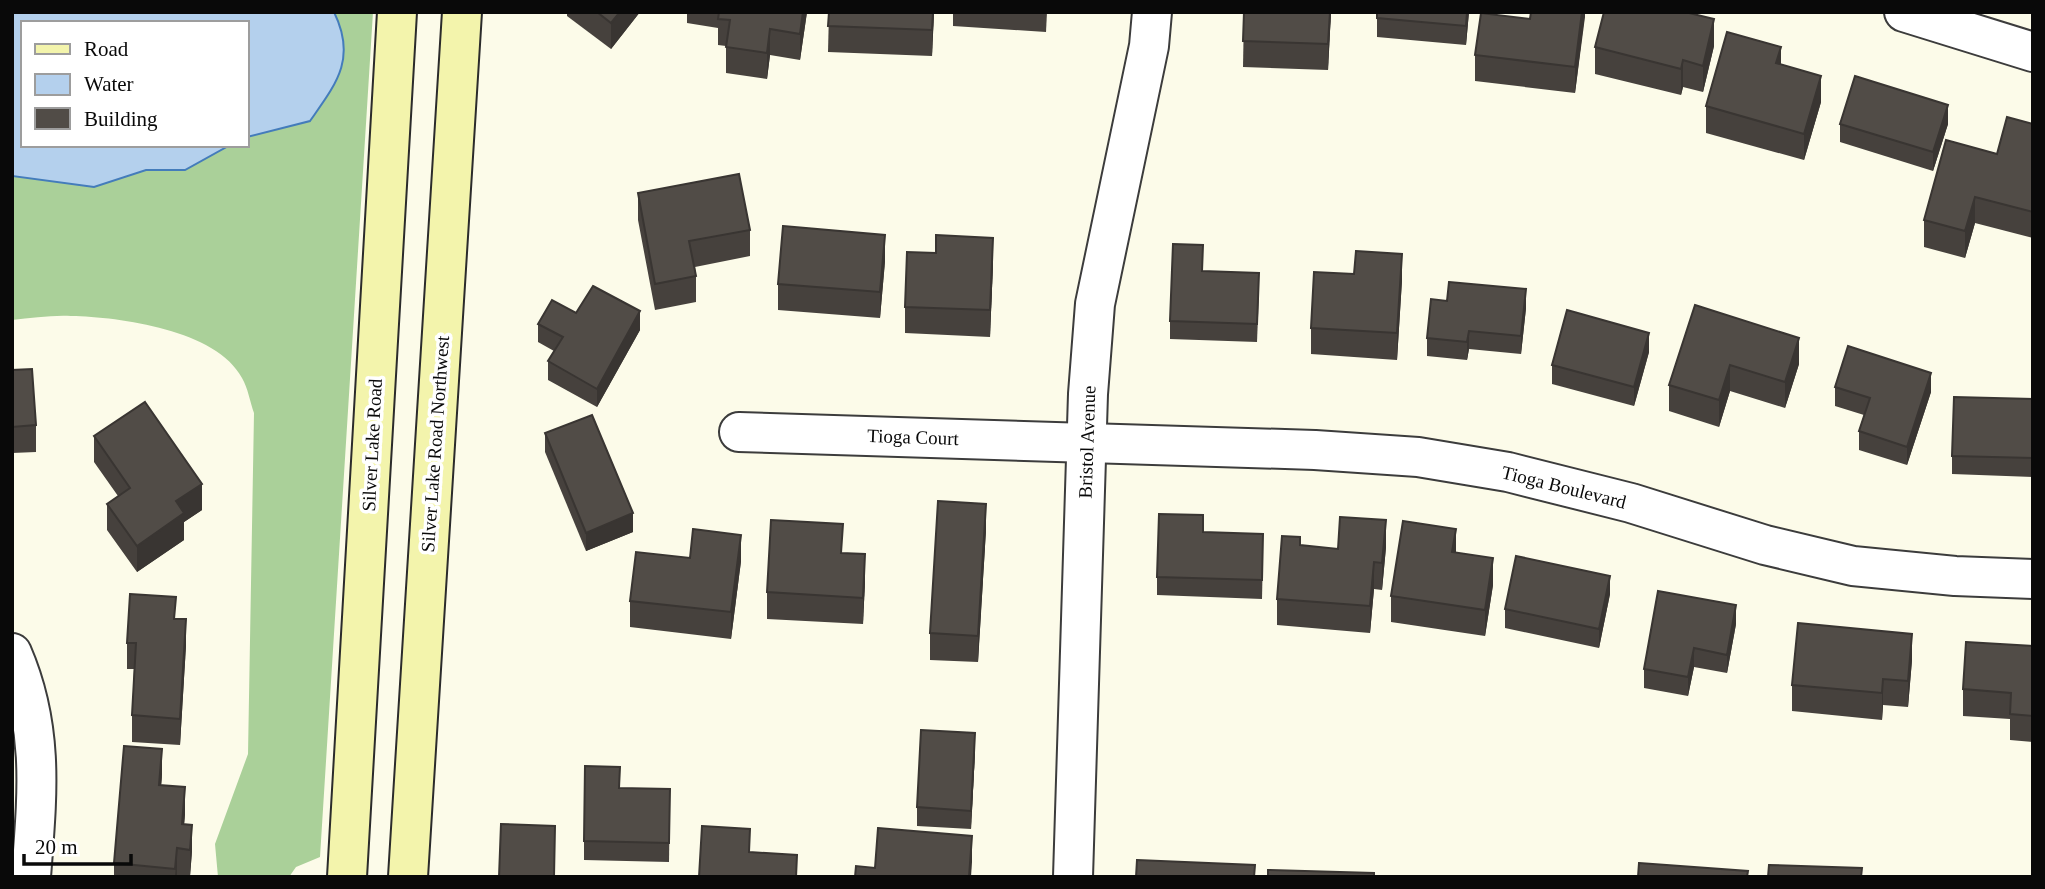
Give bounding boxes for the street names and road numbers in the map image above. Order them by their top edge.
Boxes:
street label: Silver Lake Road Northwest [417,334,453,553]
street label: Silver Lake Road [358,378,386,512]
street label: Bristol Avenue [1075,385,1099,499]
street label: Tioga Court [867,425,960,449]
street label: Tioga Boulevard [1500,461,1629,513]

